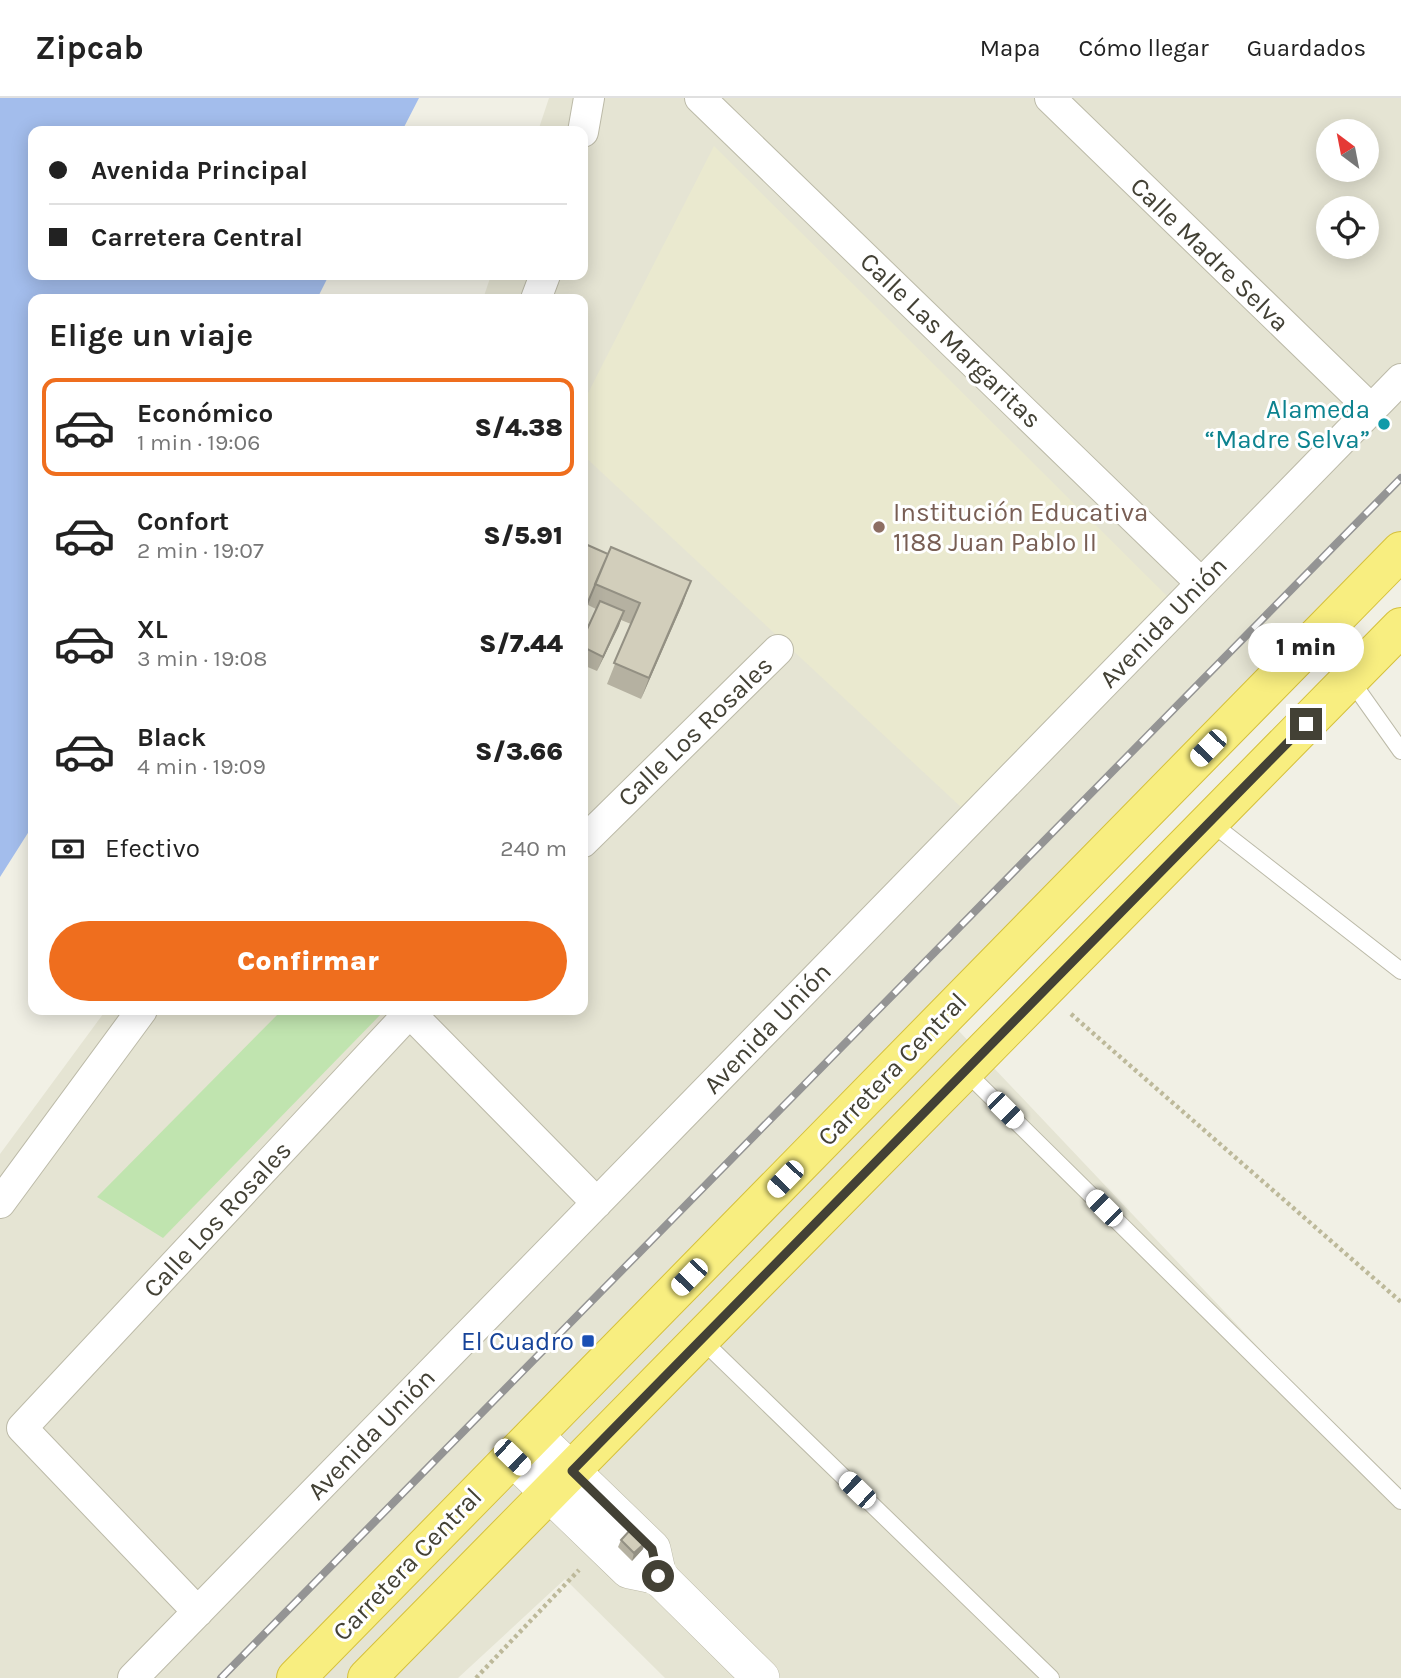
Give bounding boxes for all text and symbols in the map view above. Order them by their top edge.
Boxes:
text: Zipcab [35,29,144,67]
text: Mapa [980,34,1040,62]
text: Cómo llegar [1078,34,1209,62]
text: Guardados [1247,34,1366,62]
north arrow [1316,119,1379,182]
map controls [1316,119,1379,259]
text: Avenida Principal [91,155,308,186]
street label: Calle Madre Selva [1124,171,1295,338]
button: locate [1316,196,1379,259]
text: Carretera Central [91,222,303,253]
street label: Calle Las Margaritas [854,246,1048,435]
text: Elige un viaje [49,317,253,354]
place label: Alameda “Madre Selva” [1205,394,1370,455]
icon: car [53,396,116,459]
text: Económico [137,398,273,429]
text: S/4.38 [474,412,563,443]
marker: Alameda “Madre Selva” [1376,416,1392,432]
text: 1 min · 19:06 [137,429,260,456]
place label: Institución Educativa 1188 Juan Pablo II [893,497,1148,558]
icon: car [53,504,116,567]
text: Confort [137,506,229,537]
marker: Institución Educativa 1188 Juan Pablo II [871,519,887,535]
text: S/5.91 [483,520,563,551]
text: 2 min · 19:07 [137,537,264,564]
street label: Avenida Unión [1093,550,1234,694]
icon: car [53,612,116,675]
text: XL [137,614,168,645]
callout: 1 min [1248,622,1364,672]
text: S/7.44 [479,628,563,659]
text: 1 min [1276,634,1336,661]
text: 3 min · 19:08 [137,645,267,672]
street label: Calle Los Rosales [612,650,779,813]
route end [1290,708,1322,740]
icon: car [53,720,116,783]
text: Black [137,722,206,753]
car [1186,726,1231,770]
text: S/3.66 [475,736,563,767]
text: 4 min · 19:09 [137,753,266,780]
icon: cash [49,830,87,868]
text: Efectivo [105,833,200,864]
text: 240 m [500,835,567,862]
button: Confirmar [49,921,567,1001]
street label: Avenida Unión [697,956,838,1100]
street label: Carretera Central [811,986,973,1152]
car [983,1088,1028,1132]
street label: Calle Los Rosales [137,1135,298,1304]
car [763,1157,808,1201]
car [1082,1186,1127,1230]
car [667,1255,712,1299]
place label: El Cuadro [461,1326,574,1357]
marker: El Cuadro [580,1333,596,1349]
street label: Avenida Unión [301,1362,442,1506]
car [490,1435,535,1479]
car [835,1468,880,1512]
street label: Carretera Central [326,1481,488,1647]
route start [642,1560,674,1592]

